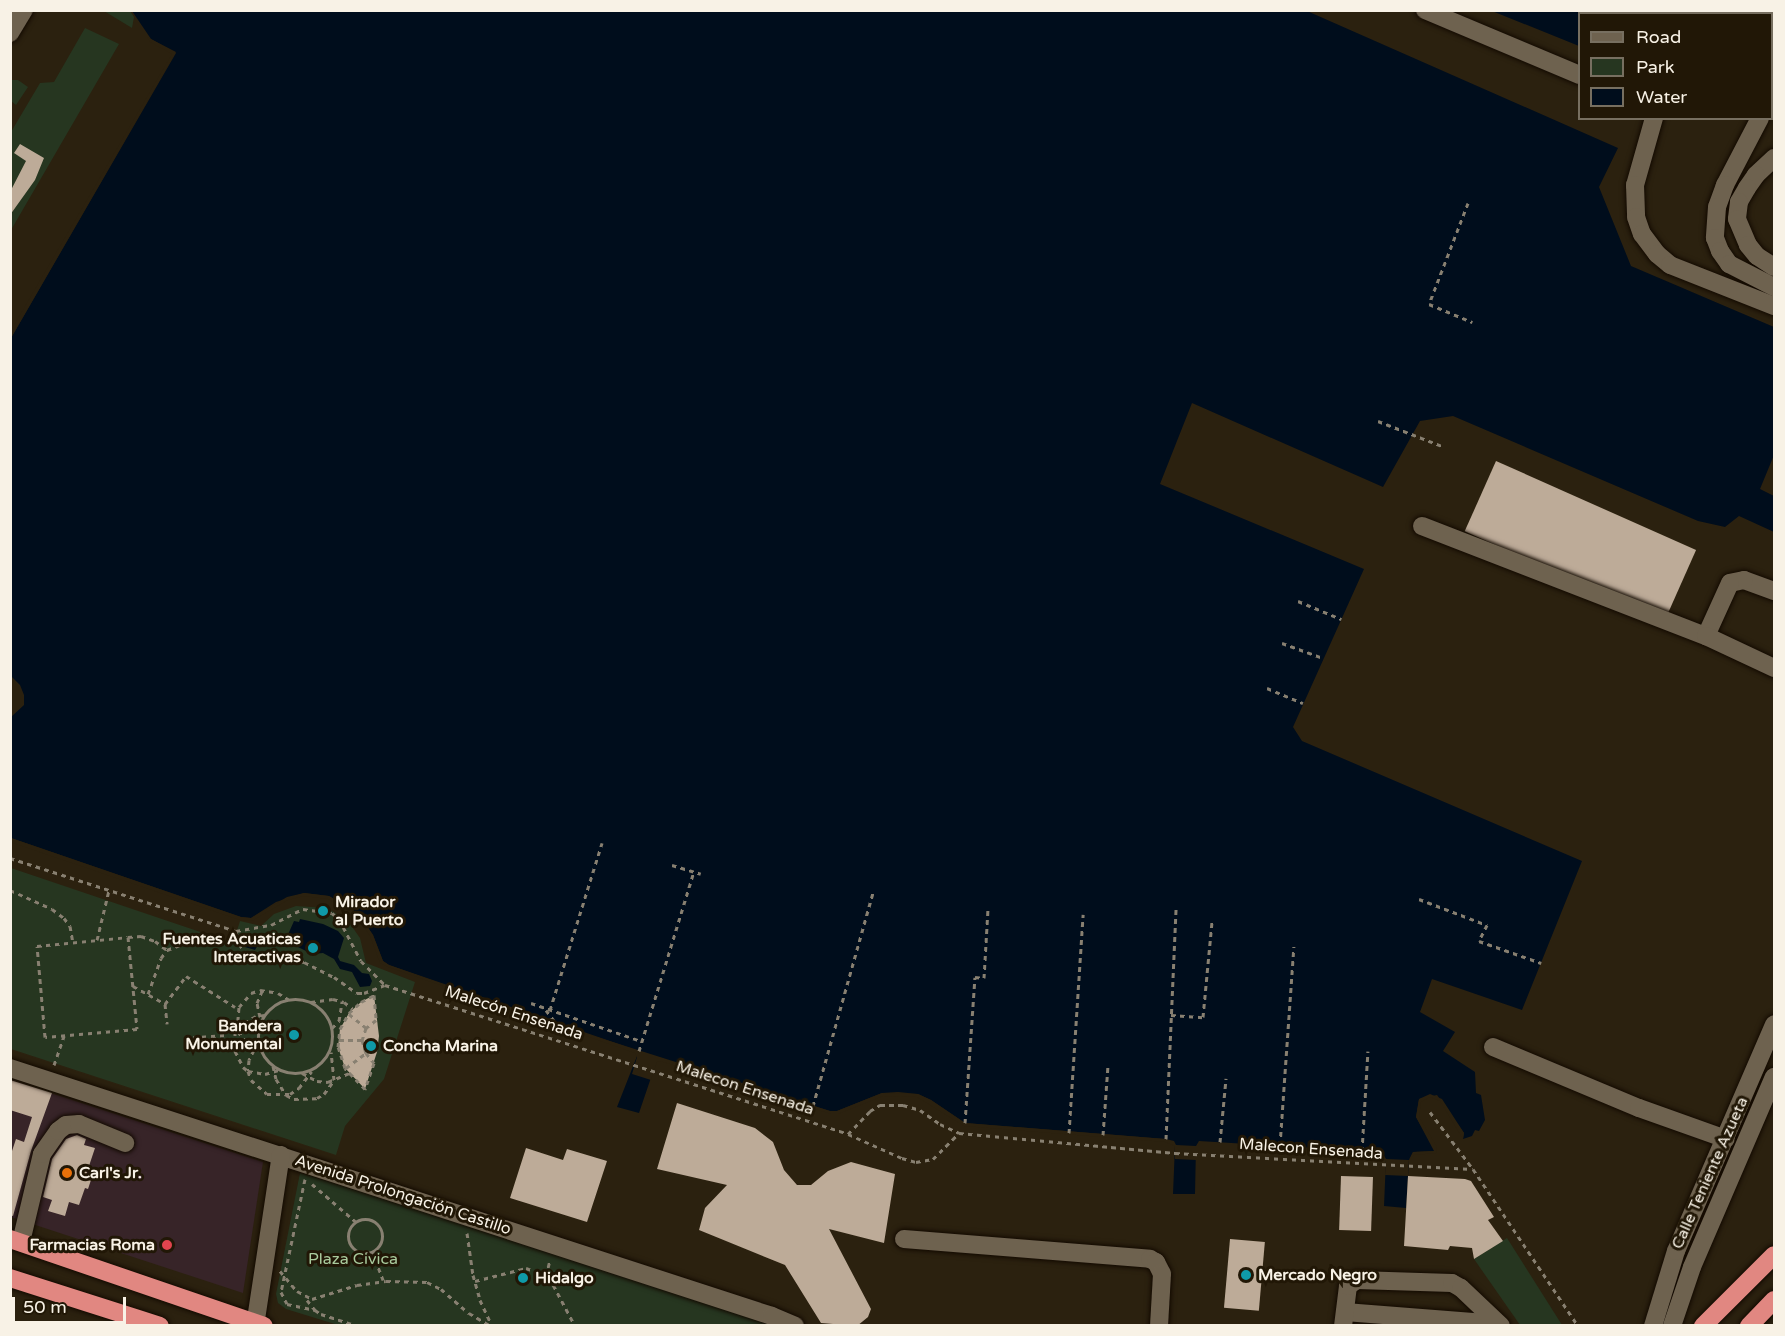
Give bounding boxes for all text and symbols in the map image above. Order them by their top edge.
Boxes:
legend [1578,12,1773,120]
text: Road [1636,26,1681,48]
text: Park [1636,56,1674,78]
text: Water [1636,86,1687,108]
place label: Mirador al Puerto [335,892,403,930]
marker: Mirador al Puerto [316,904,330,918]
place label: Fuentes Acuaticas Interactivas [162,929,301,967]
marker: Fuentes Acuaticas Interactivas [306,941,320,955]
street label: Malecón Ensenada [443,982,585,1044]
place label: Bandera Monumental [185,1016,282,1054]
marker: Bandera Monumental [287,1028,301,1042]
place label: Concha Marina [383,1036,498,1056]
marker: Concha Marina [364,1039,378,1053]
street label: Malecon Ensenada [674,1057,816,1119]
street label: Calle Teniente Azueta [1668,1094,1752,1252]
street label: Malecon Ensenada [1239,1134,1383,1164]
street label: Avenida Prolongación Castillo [292,1151,514,1239]
place label: Carl's Jr. [79,1163,142,1183]
marker: Carl's Jr. [60,1166,74,1180]
place label: Farmacias Roma [30,1235,155,1255]
marker: Farmacias Roma [160,1238,174,1252]
park label: Plaza Civica [308,1249,398,1269]
place label: Mercado Negro [1258,1265,1377,1285]
place label: Hidalgo [535,1268,594,1288]
marker: Mercado Negro [1239,1268,1253,1282]
marker: Hidalgo [516,1271,530,1285]
scale bar [15,1285,129,1323]
text: 50 m [23,1296,67,1318]

